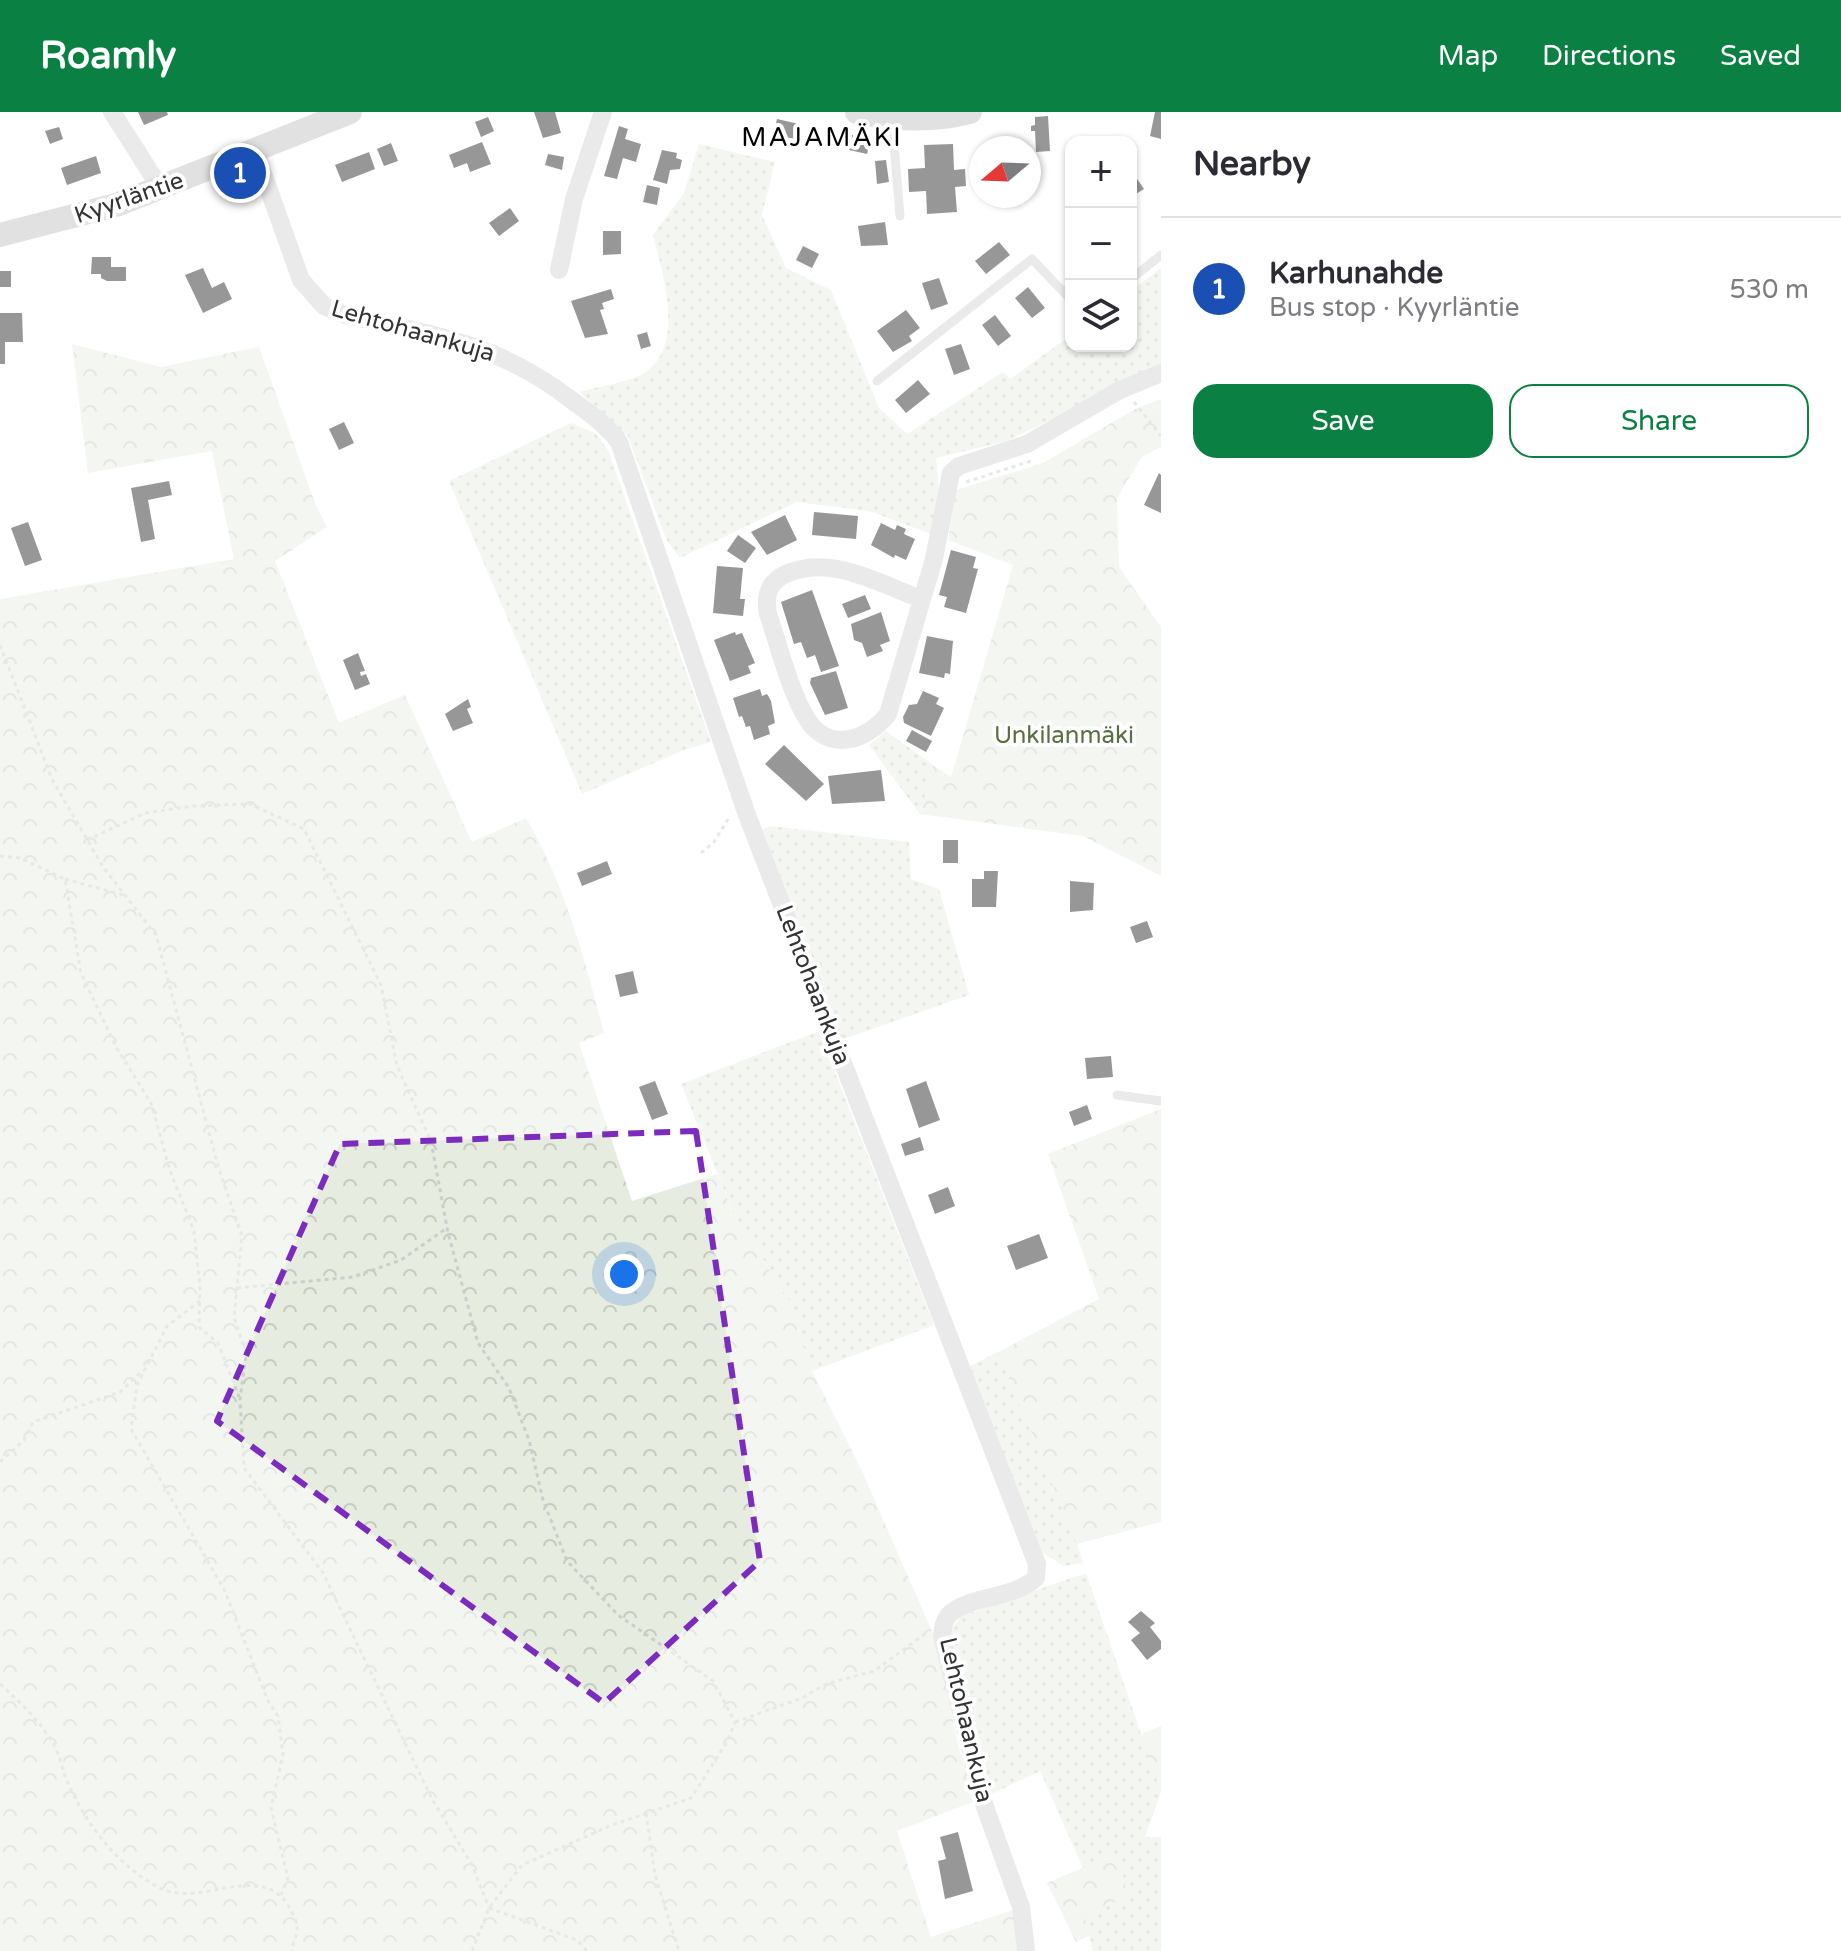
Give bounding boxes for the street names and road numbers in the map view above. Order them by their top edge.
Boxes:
street label: Kyyrläntie [71,166,187,230]
street label: Lehtohaankuja [328,294,498,368]
street label: Lehtohaankuja [769,901,857,1069]
street label: Lehtohaankuja [933,1634,999,1806]

